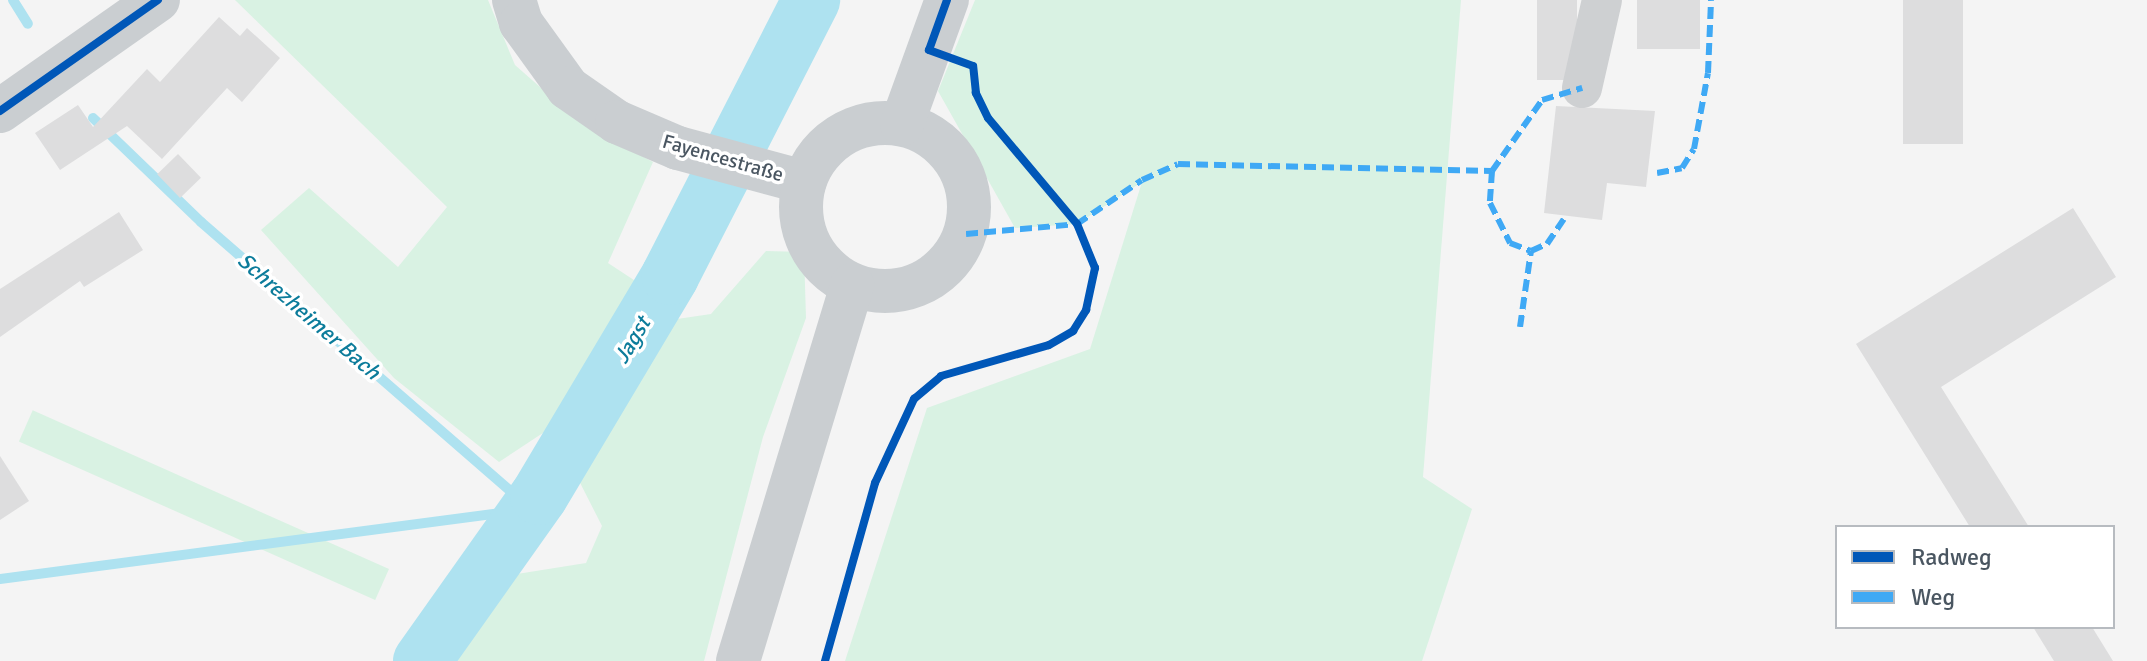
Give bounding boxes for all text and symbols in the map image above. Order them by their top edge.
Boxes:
street label: Fayencestraße [660,129,786,187]
water label: Schrezheimer Bach [232,247,386,385]
water label: Jagst [608,312,656,368]
legend [1835,525,2115,629]
text: Radweg [1911,542,1992,572]
text: Weg [1911,582,1955,612]

